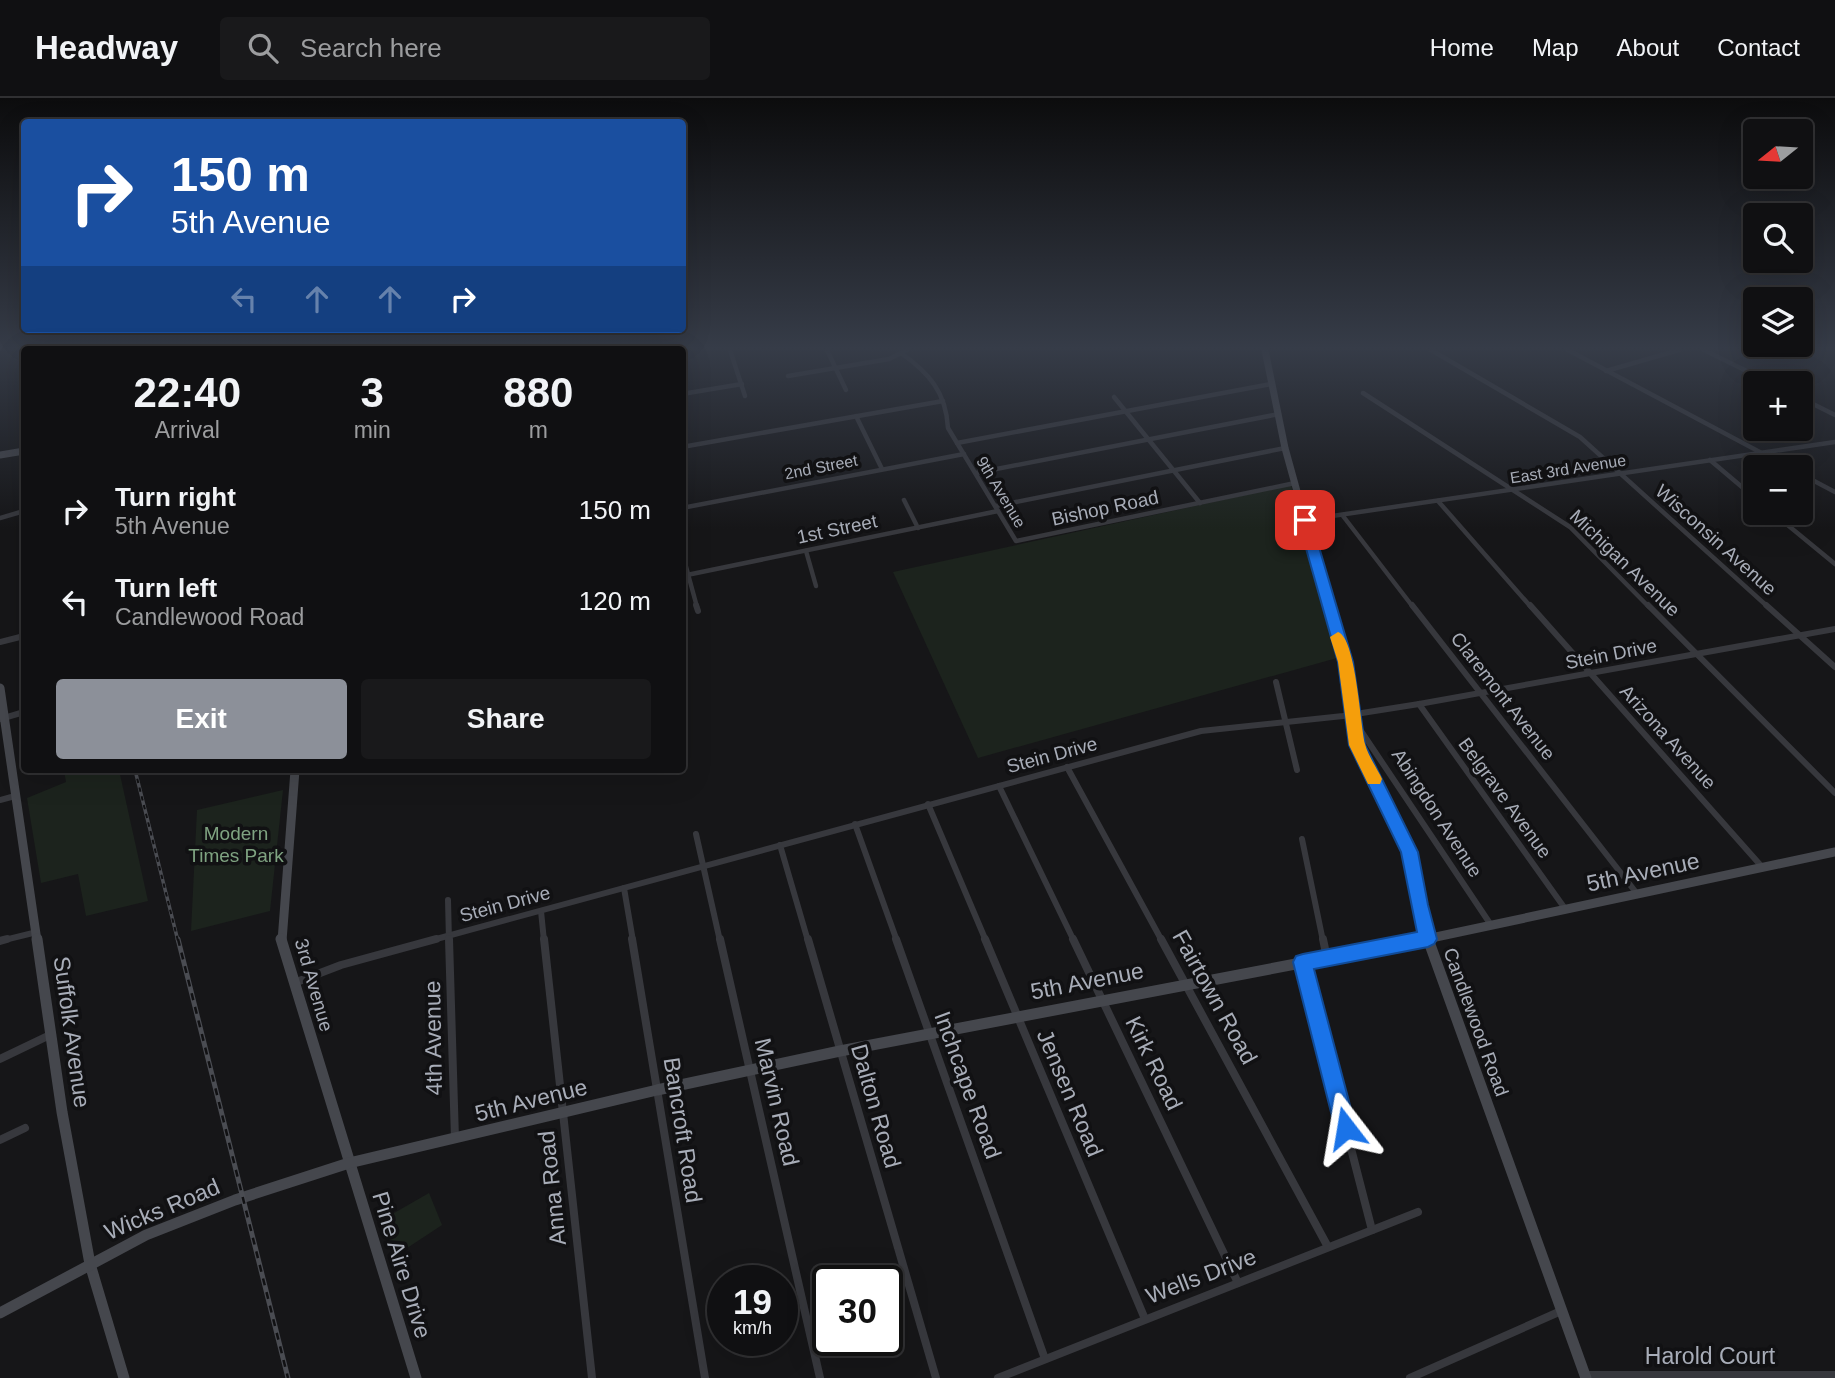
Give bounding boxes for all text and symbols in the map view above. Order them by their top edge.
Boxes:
search box [220,17,710,80]
text: Headway [35,29,178,66]
icon: search [244,29,282,67]
text: Search here [300,33,442,63]
text: Home [1430,34,1494,61]
text: Map [1532,34,1579,61]
text: About [1617,34,1679,61]
text: Contact [1717,34,1800,61]
north arrow [1743,119,1813,189]
map controls [1743,119,1813,525]
icon: right [56,147,147,238]
text: 150 m [171,147,310,201]
button: search [1743,203,1813,273]
text: 5th Avenue [171,204,331,240]
icon: left [225,280,263,318]
icon: ahead [298,280,336,318]
icon: ahead [371,280,409,318]
icon: right [444,280,482,318]
button: layers [1743,287,1813,357]
text: 22:40 [134,369,241,416]
text: 3 [360,369,384,416]
text: 880 [503,369,573,416]
button: + [1743,371,1813,441]
text: Arrival [155,417,220,443]
text: min [354,417,391,443]
text: m [529,417,548,443]
street label: East 3rd Avenue [1509,451,1627,487]
street label: 2nd Street [783,452,859,482]
street label: 9th Avenue [973,453,1029,531]
button: − [1743,455,1813,525]
street label: Wisconsin Avenue [1651,480,1781,600]
text: Turn right [115,482,236,512]
street label: Bishop Road [1050,486,1160,530]
pin [1275,490,1335,550]
icon: right [56,492,94,530]
text: 150 m [579,495,651,525]
icon: arrive [1286,501,1324,539]
street label: Michigan Avenue [1566,505,1684,621]
street label: 1st Street [795,510,880,548]
text: 5th Avenue [115,513,230,539]
text: Turn left [115,573,217,603]
icon: left [56,583,94,621]
text: 120 m [579,586,651,616]
text: Candlewood Road [115,604,304,630]
street label: Claremont Avenue [1447,628,1559,764]
street label: Stein Drive [1563,635,1659,673]
button: Exit [56,679,347,759]
button: Share [361,679,651,759]
street label: Arizona Avenue [1616,681,1720,793]
street label: Stein Drive [1004,733,1100,777]
street label: Belgrave Avenue [1454,734,1556,862]
street label: Abingdon Avenue [1388,745,1486,881]
park label: Modern Times Park [188,823,284,866]
street label: 5th Avenue [1584,847,1702,897]
street label: Stein Drive [457,882,553,926]
street label: Fairtown Road [1167,925,1263,1069]
street label: 3rd Avenue [291,936,337,1034]
street label: Candlewood Road [1439,945,1513,1099]
street label: Suffolk Avenue [49,955,95,1109]
street label: 5th Avenue [1028,957,1146,1005]
street label: 4th Avenue [419,980,447,1096]
street label: Inchcape Road [929,1008,1007,1162]
street label: Kirk Road [1120,1012,1188,1114]
street label: Jensen Road [1032,1026,1108,1160]
street label: Marvin Road [750,1036,804,1168]
street label: Dalton Road [846,1041,906,1171]
street label: Bancroft Road [659,1055,707,1205]
street label: 5th Avenue [472,1074,590,1126]
position arrow [1309,1091,1383,1165]
street label: Anna Road [533,1129,571,1247]
street label: Wicks Road [100,1173,224,1245]
street label: Pine Aire Drive [367,1188,437,1342]
street label: Wells Drive [1142,1243,1260,1309]
speed limit sign: 30 [812,1265,903,1356]
text: 19 [733,1282,772,1321]
text: km/h [733,1318,772,1338]
street label: Harold Court [1645,1343,1776,1369]

